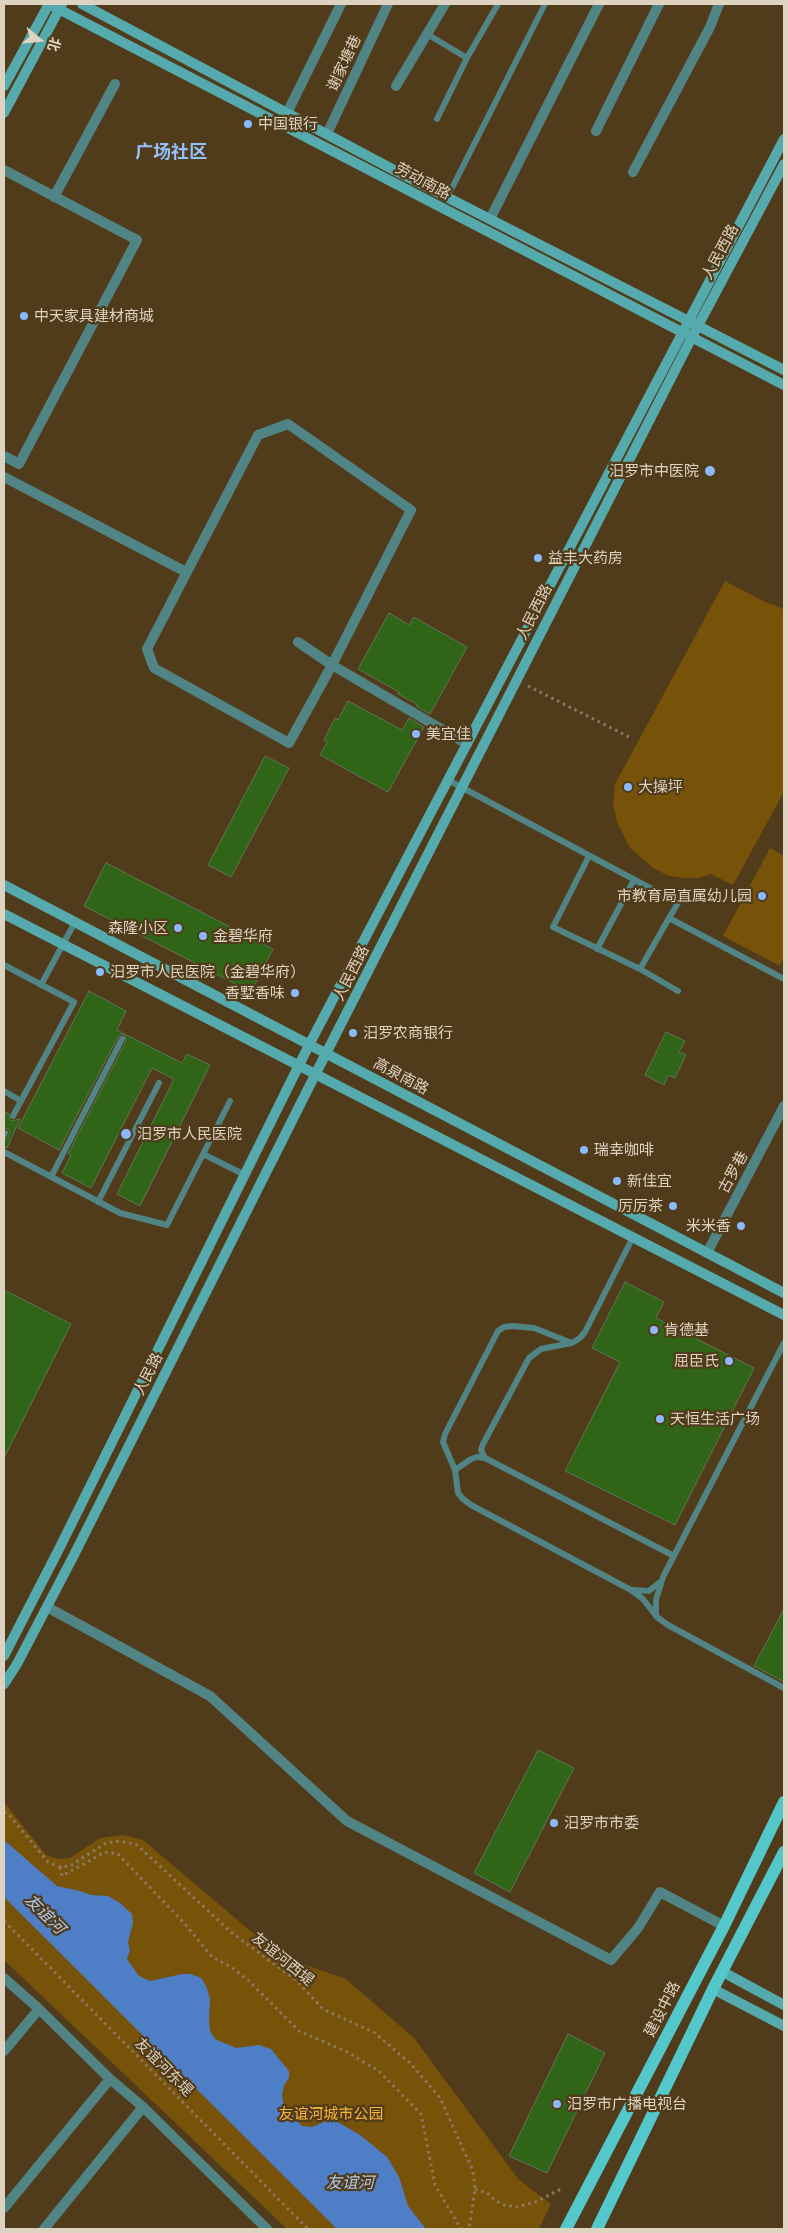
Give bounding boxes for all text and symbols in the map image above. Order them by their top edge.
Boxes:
north arrow [15,15,65,65]
street label: 谢家塘巷 [323,32,365,94]
text: 北 [45,35,65,54]
place label: 中国银行 [258,115,318,133]
marker: 中国银行 [242,118,254,130]
district label: 广场社区 [135,141,207,163]
street label: 劳动南路 [392,159,454,203]
street label: 人民西路 [698,221,742,283]
place label: 中天家具建材商城 [34,307,154,325]
marker: 中天家具建材商城 [18,310,30,322]
place label: 汨罗市中医院 [609,462,699,480]
marker: 汨罗市中医院 [703,464,717,478]
place label: 益丰大药房 [548,549,623,567]
marker: 益丰大药房 [532,552,544,564]
street label: 人民西路 [512,581,556,643]
place label: 美宜佳 [426,725,471,743]
marker: 美宜佳 [410,728,422,740]
place label: 大操坪 [638,778,683,796]
marker: 大操坪 [622,781,634,793]
place label: 市教育局直属幼儿园 [617,887,752,905]
marker: 市教育局直属幼儿园 [756,890,768,902]
place label: 森隆小区 [108,919,168,937]
marker: 森隆小区 [172,922,184,934]
place label: 金碧华府 [213,927,273,945]
marker: 金碧华府 [197,930,209,942]
street label: 人民西路 [329,942,373,1004]
place label: 汨罗市人民医院（金碧华府） [110,963,305,981]
marker: 汨罗市人民医院（金碧华府） [94,966,106,978]
place label: 香墅香味 [225,984,285,1002]
marker: 香墅香味 [289,987,301,999]
place label: 汨罗农商银行 [363,1024,453,1042]
marker: 汨罗农商银行 [347,1027,359,1039]
street label: 高泉南路 [370,1054,432,1098]
place label: 汨罗市人民医院 [137,1125,242,1143]
marker: 汨罗市人民医院 [119,1127,133,1141]
place label: 瑞幸咖啡 [594,1141,654,1159]
marker: 瑞幸咖啡 [578,1144,590,1156]
street label: 古罗巷 [714,1148,752,1196]
place label: 新佳宜 [627,1172,672,1190]
marker: 新佳宜 [611,1175,623,1187]
place label: 厉厉茶 [618,1197,663,1215]
marker: 厉厉茶 [667,1200,679,1212]
place label: 米米香 [686,1217,731,1235]
marker: 米米香 [735,1220,747,1232]
place label: 肯德基 [664,1321,709,1339]
marker: 肯德基 [648,1324,660,1336]
street label: 人民路 [130,1350,166,1398]
place label: 屈臣氏 [674,1352,719,1370]
marker: 屈臣氏 [723,1355,735,1367]
place label: 天恒生活广场 [670,1410,760,1428]
marker: 天恒生活广场 [654,1413,666,1425]
place label: 汨罗市市委 [564,1814,639,1832]
marker: 汨罗市市委 [548,1817,560,1829]
water label: 友谊河 [21,1890,69,1938]
street label: 友谊河西堤 [248,1928,318,1990]
street label: 建设中路 [640,1978,684,2040]
street label: 友谊河东堤 [131,2034,197,2100]
place label: 汨罗市广播电视台 [567,2095,687,2113]
marker: 汨罗市广播电视台 [551,2098,563,2110]
park label: 友谊河城市公园 [279,2105,383,2123]
water label: 友谊河 [326,2173,374,2193]

